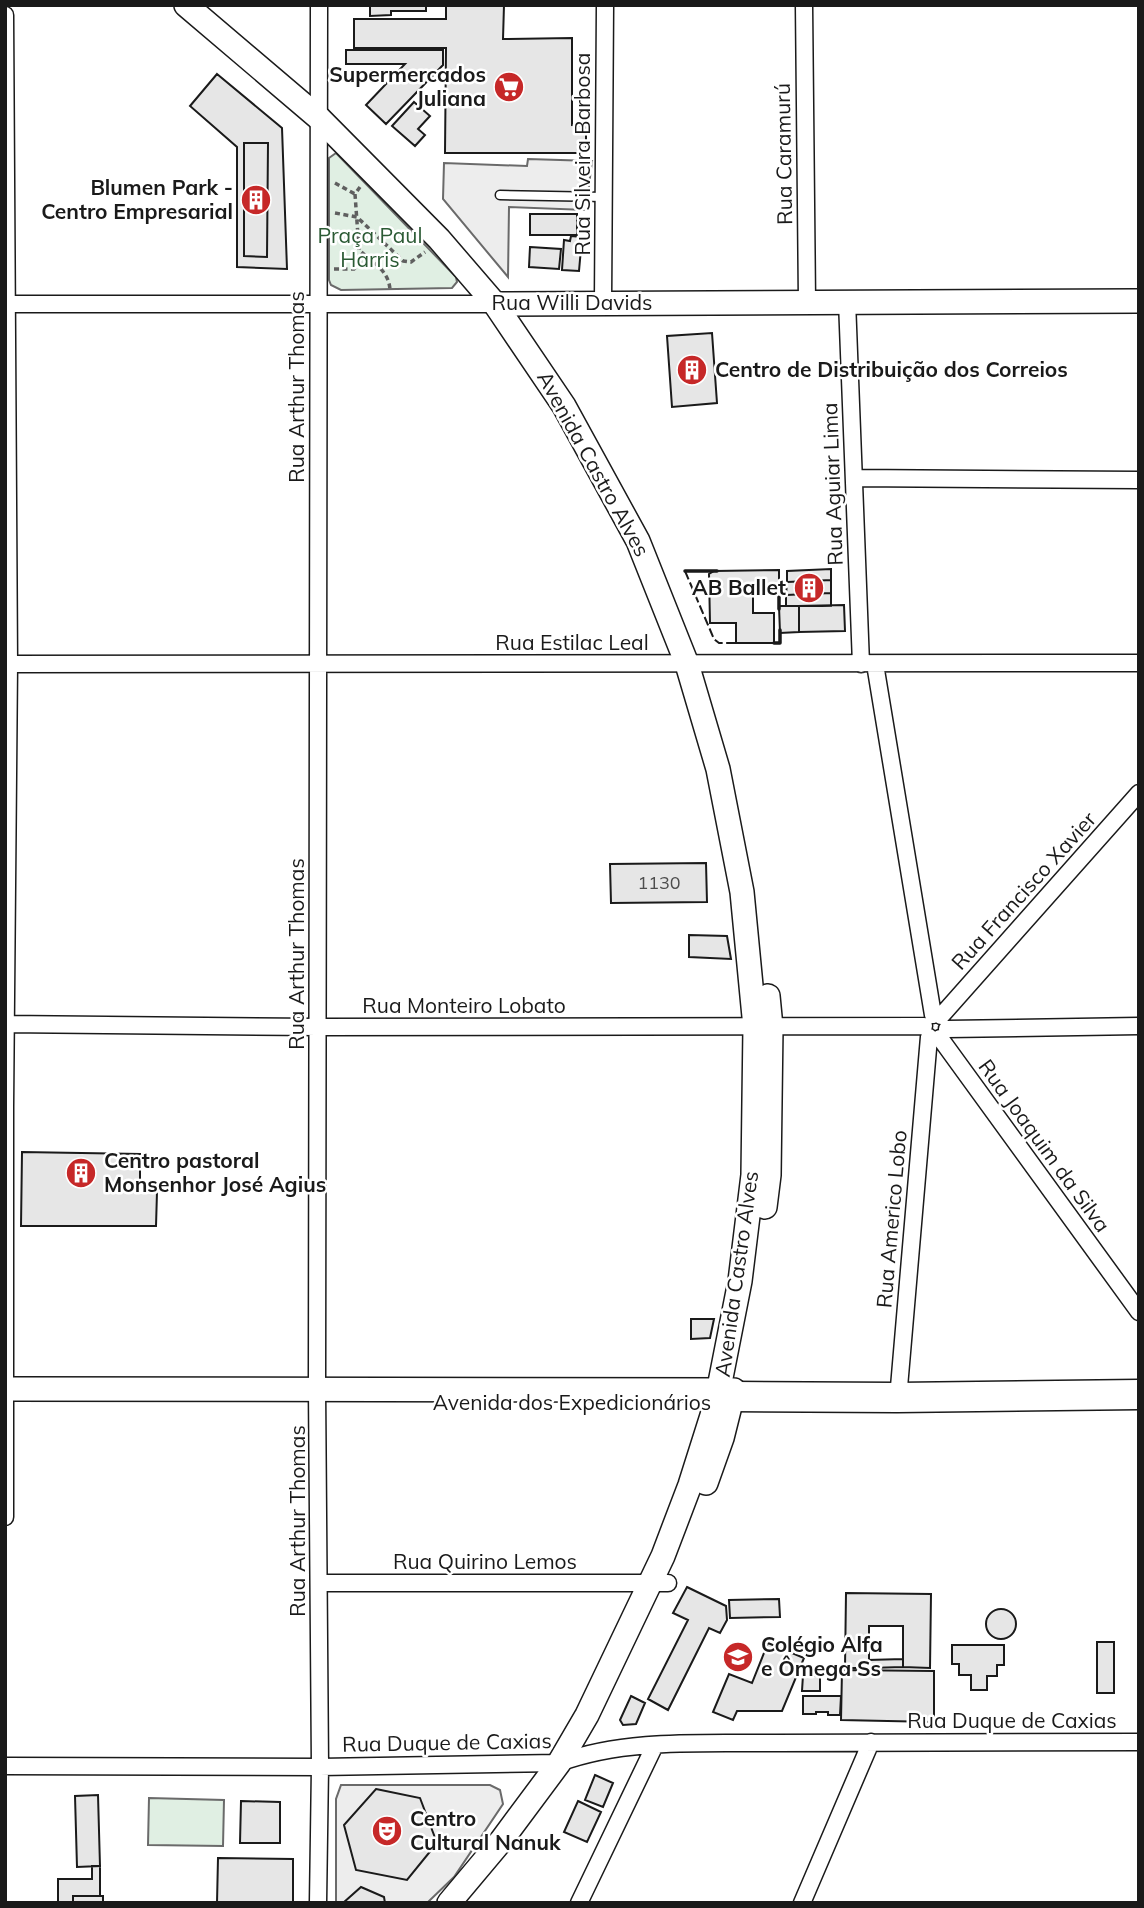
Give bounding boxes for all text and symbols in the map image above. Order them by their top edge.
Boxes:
street label: Rua Silveira Barbosa [569,53,595,255]
place label: Supermercados Juliana [329,61,486,111]
supermarket icon: Supermercados Juliana [492,70,526,104]
street label: Rua Caramurú [769,83,797,225]
place label: Blumen Park - Centro Empresarial [41,174,233,224]
building icon: Blumen Park - Centro Empresarial [239,183,273,217]
park label: Praça Paul Harris [318,222,422,272]
street label: Rua Willi Davids [492,289,652,315]
street label: Rua Arthur Thomas [283,291,309,483]
building icon: Centro de Distribuição dos Correios [675,353,709,387]
place label: Centro de Distribuição dos Correios [715,356,1068,382]
street label: Avenida Castro Alves [532,366,656,561]
street label: Rua Aguiar Lima [816,402,848,566]
building icon: AB Ballet [792,571,826,605]
place label: AB Ballet [692,574,786,600]
street label: Rua Estilac Leal [495,629,649,655]
street label: Rua Francisco Xavier [945,806,1101,975]
street label: Rua Arthur Thomas [283,858,309,1050]
house number: 1130 [637,871,681,894]
street label: Rua Monteiro Lobato [362,992,566,1018]
street label: Rua Joaquim da Silva [973,1054,1116,1237]
street label: Rua Americo Lobo [870,1129,912,1309]
place label: Centro pastoral Monsenhor José Agius [104,1147,326,1197]
building icon: Centro pastoral Monsenhor José Agius [64,1156,98,1190]
street label: Avenida Castro Alves [709,1169,763,1379]
street label: Avenida dos Expedicionários [433,1389,711,1415]
street label: Rua Arthur Thomas [284,1425,310,1617]
street label: Rua Quirino Lemos [393,1548,577,1574]
place label: Colégio Alfa e Ômega Ss [761,1631,883,1681]
school or university icon: Colégio Alfa e Ômega Ss [721,1640,755,1674]
street label: Rua Duque de Caxias [907,1707,1117,1733]
street label: Rua Duque de Caxias [342,1727,552,1757]
place label: Centro Cultural Nanuk [410,1805,561,1855]
theatre icon: Centro Cultural Nanuk [370,1814,404,1848]

